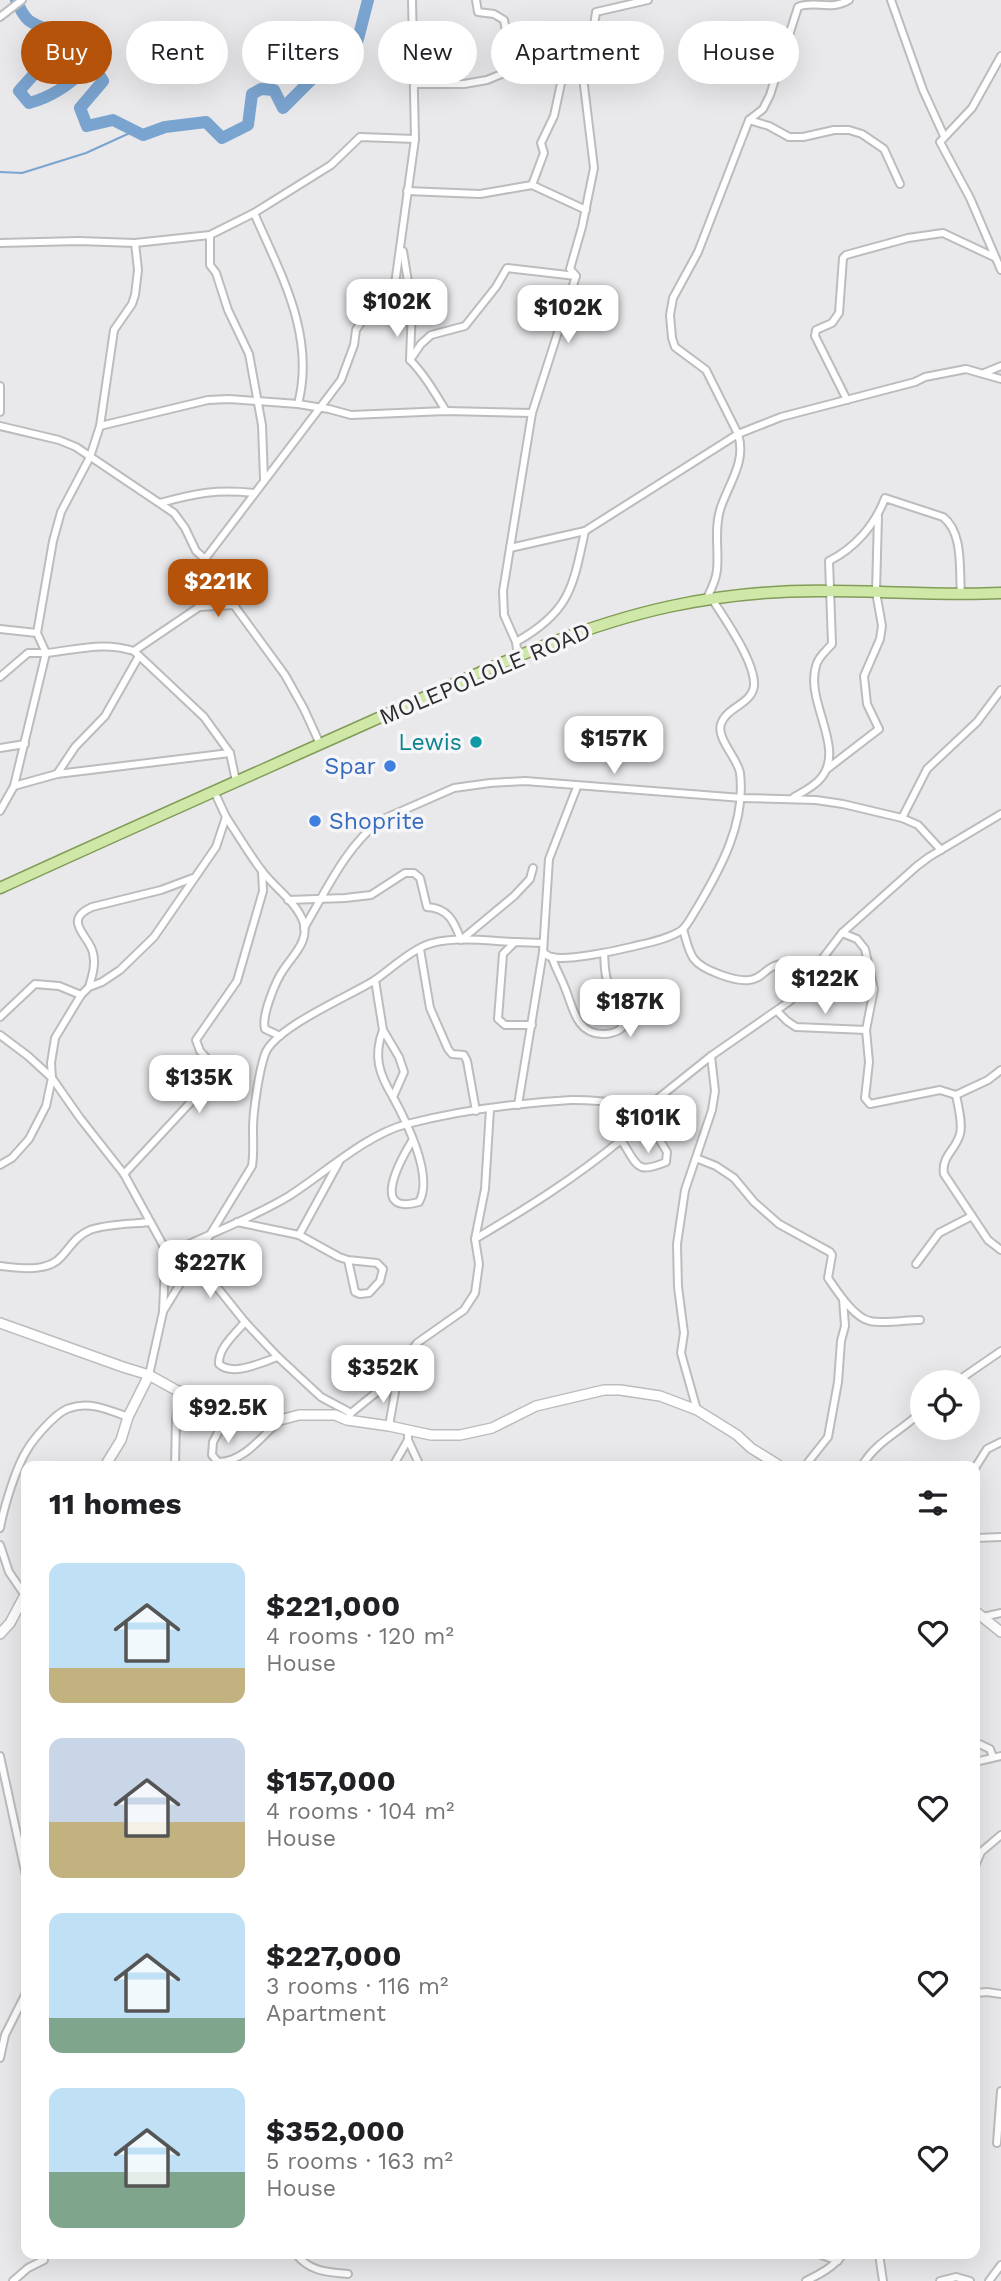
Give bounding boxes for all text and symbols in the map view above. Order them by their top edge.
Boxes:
chip: Buy [21,21,112,84]
chip: Rent [126,21,228,84]
chip: Filters [242,21,364,84]
chip: New [378,21,477,84]
chip: Apartment [491,21,664,84]
chip: House [678,21,799,84]
pin: $102K [348,280,446,339]
pin: $102K [519,286,617,345]
text: $102K [362,288,432,315]
text: $102K [533,294,603,321]
pin: $221K [169,560,267,619]
text: $221K [184,568,252,595]
street label: MOLEPOLOLE ROAD [375,617,595,731]
pin: $157K [565,716,663,776]
text: $157K [580,725,648,752]
place label: Lewis [398,729,462,756]
marker: Lewis [468,734,484,750]
place label: Spar [325,753,376,780]
marker: Spar [382,758,398,774]
place label: Shoprite [329,808,425,835]
marker: Shoprite [307,813,323,829]
pin: $122K [776,956,874,1016]
text: $122K [791,965,859,992]
pin: $187K [581,979,679,1039]
text: $187K [596,988,664,1015]
pin: $135K [150,1056,248,1115]
text: $135K [165,1064,233,1091]
pin: $101K [599,1096,697,1155]
text: $101K [615,1104,681,1131]
pin: $227K [161,1240,259,1300]
text: $227K [174,1249,246,1276]
pin: $352K [334,1346,432,1405]
text: $352K [347,1354,419,1381]
map controls [910,1370,980,1440]
button: locate [910,1370,980,1440]
pin: $92.5K [171,1386,285,1445]
text: $92.5K [189,1394,267,1421]
icon: filters [914,1484,952,1522]
text: 11 homes [49,1486,182,1521]
text: $221,000 [266,1588,400,1623]
icon: home [105,1591,189,1675]
icon: heart [914,1614,952,1652]
text: 4 rooms · 120 m² [266,1623,454,1650]
text: House [266,1650,336,1677]
text: $157,000 [266,1763,396,1798]
icon: home [105,1766,189,1850]
icon: heart [914,1789,952,1827]
text: 4 rooms · 104 m² [266,1798,454,1825]
text: House [266,1825,336,1852]
text: $227,000 [266,1938,401,1973]
icon: home [105,1941,189,2025]
icon: heart [914,1964,952,2002]
text: 3 rooms · 116 m² [266,1973,448,2000]
text: Apartment [266,2000,386,2027]
text: $352,000 [266,2113,405,2148]
icon: home [105,2116,189,2200]
icon: heart [914,2139,952,2177]
text: 5 rooms · 163 m² [266,2148,453,2175]
text: House [266,2175,336,2202]

